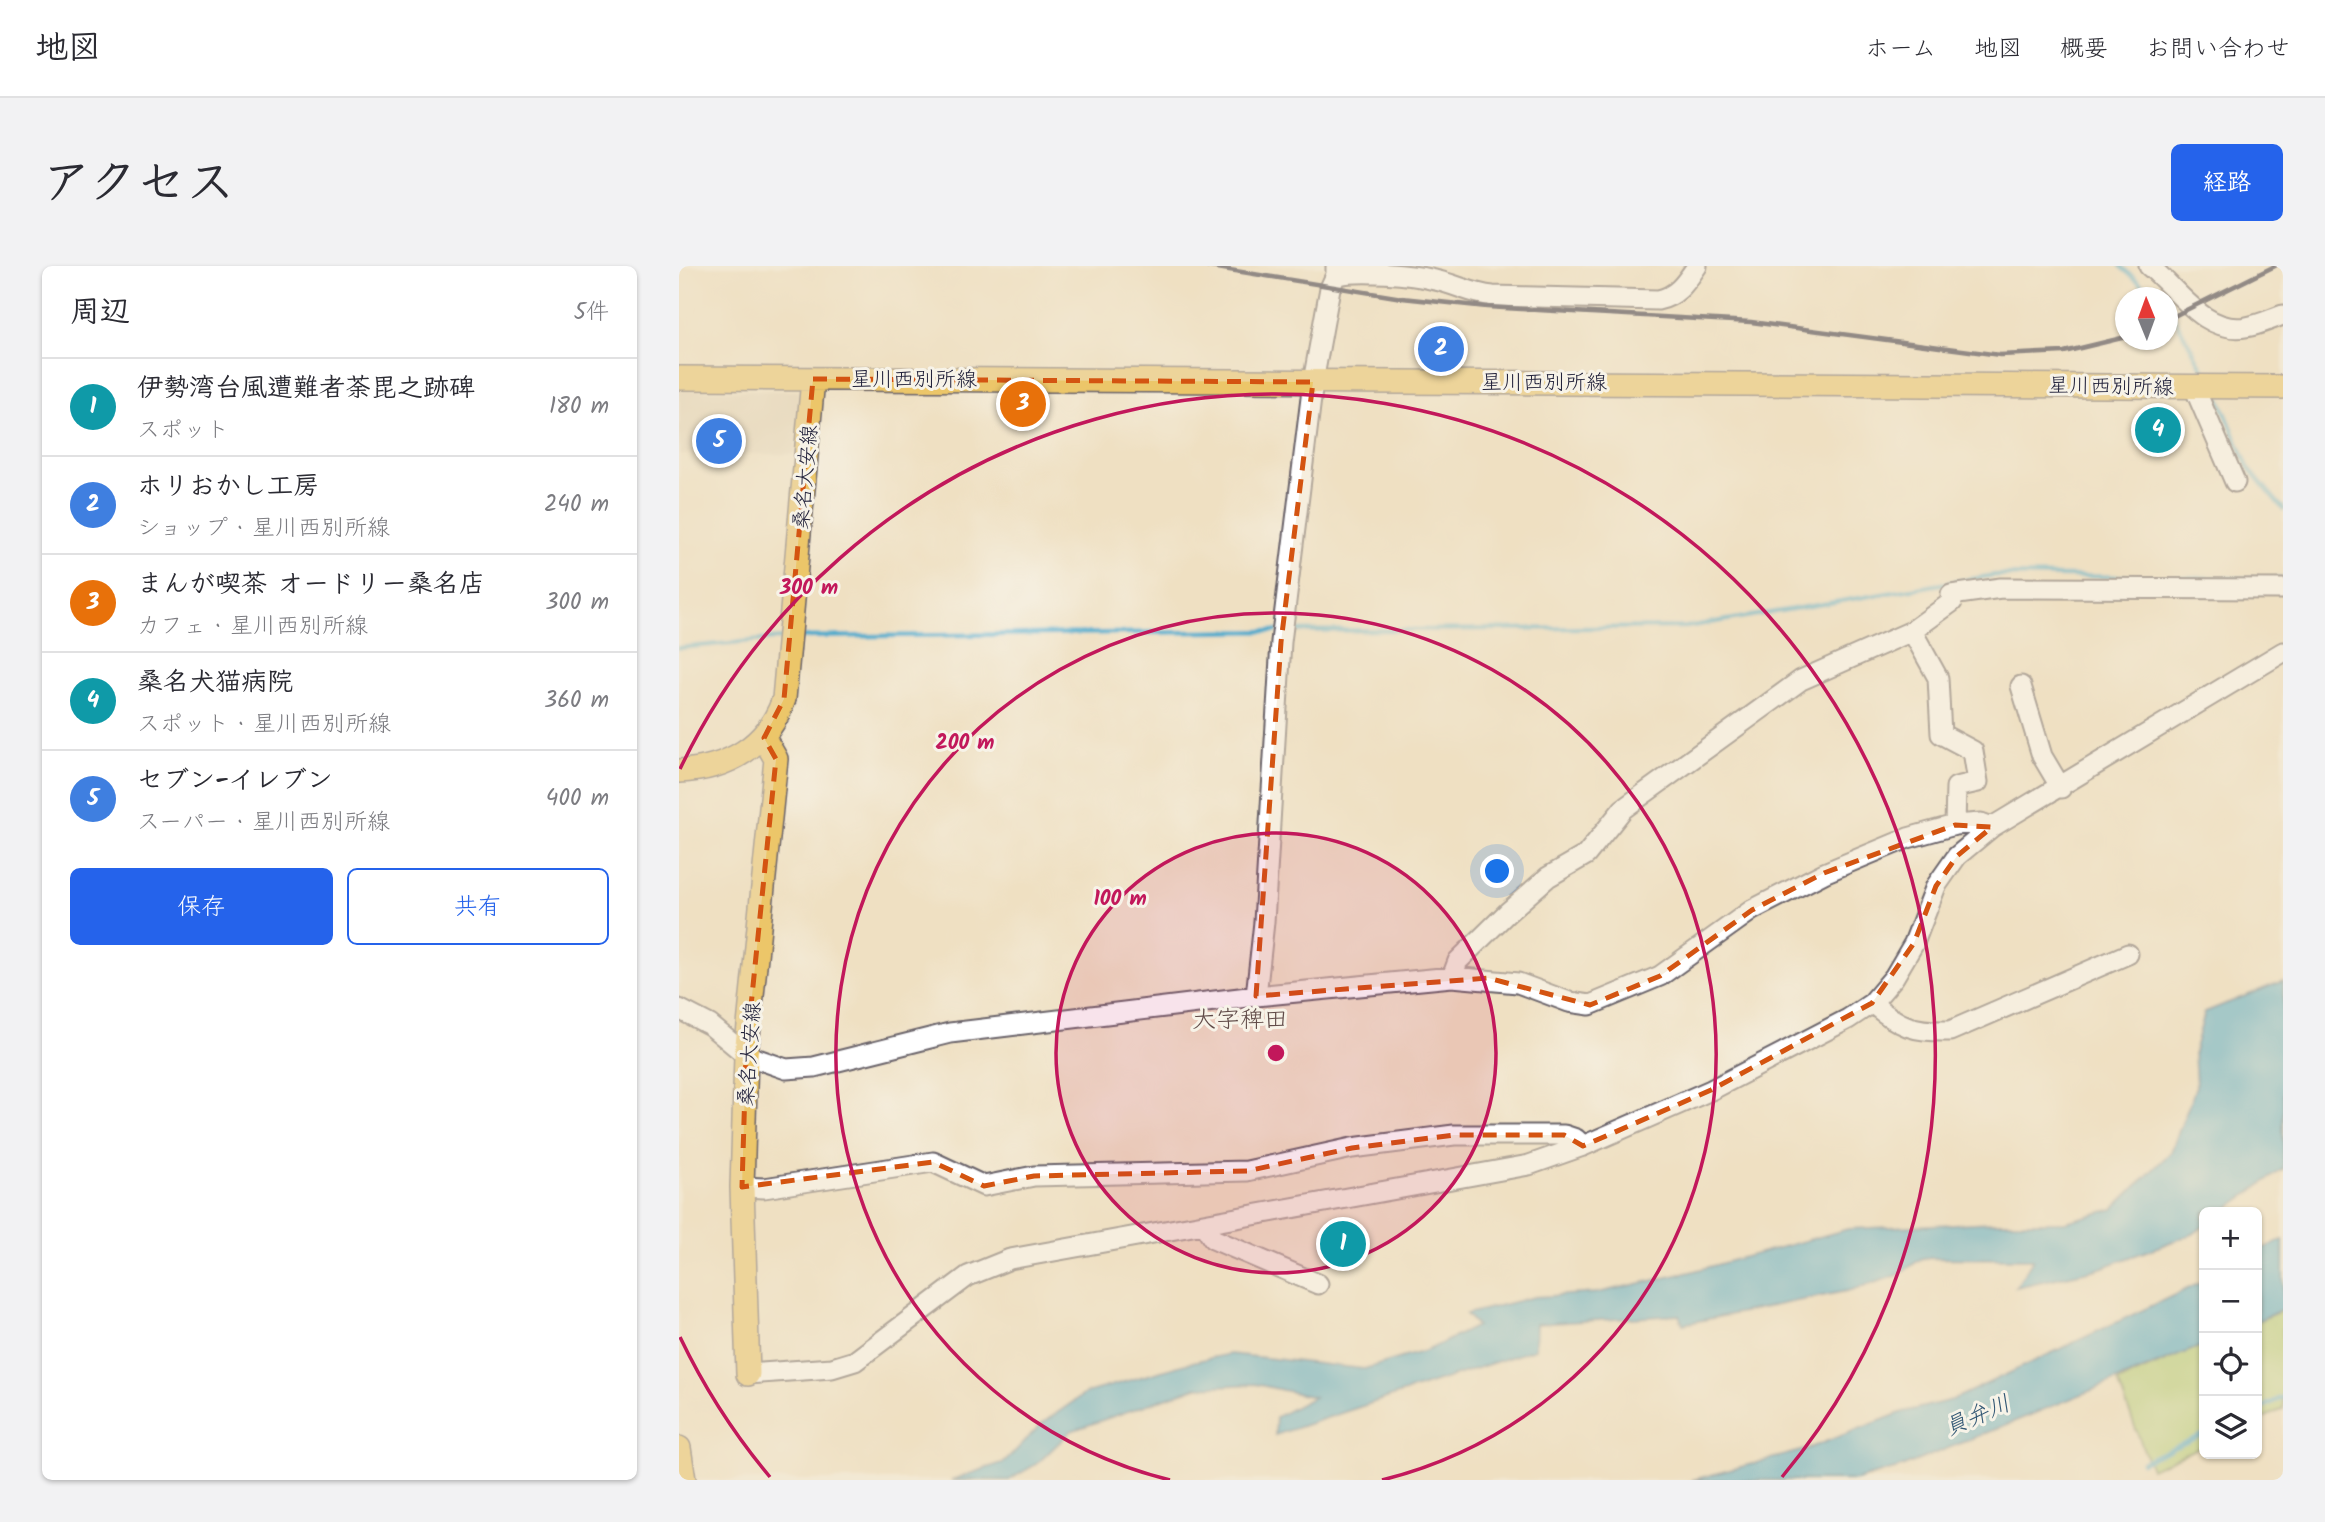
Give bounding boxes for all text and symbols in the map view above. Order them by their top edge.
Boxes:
text: 地図 [35,23,101,76]
text: ホーム [1865,30,1936,69]
text: 地図 [1974,30,2022,69]
text: 概要 [2060,30,2108,69]
text: お問い合わせ [2146,30,2290,69]
button: 経路 [2171,144,2283,221]
text: アクセス [42,146,235,224]
north arrow [2115,287,2178,350]
text: 周辺 [70,289,130,337]
text: 5件 [574,295,609,331]
pin: 2 [1418,323,1464,375]
street label: 星川西別所線 [851,364,977,397]
street label: 星川西別所線 [1481,367,1607,400]
text: 伊勢湾台風遭難者荼毘之跡碑 [137,368,475,410]
street label: 星川西別所線 [2048,370,2174,405]
pin: 3 [1000,378,1046,430]
text: 1 [90,389,96,425]
text: 180 m [549,389,609,425]
pin: 4 [2135,404,2181,456]
text: スポット [137,413,229,449]
pin: 5 [696,415,742,467]
street label: 桑名大安線 [785,423,828,531]
text: ホリおかし工房 [137,466,319,508]
text: 2 [86,487,100,523]
text: 240 m [544,487,609,523]
text: ショップ · 星川西別所線 [137,511,390,547]
text: まんが喫茶 オードリー桑名店 [137,564,485,606]
text: 300 m [779,572,838,605]
text: 3 [87,585,99,621]
text: 300 m [545,585,609,621]
text: カフェ · 星川西別所線 [137,609,368,645]
text: 桑名犬猫病院 [137,662,293,704]
text: 4 [87,683,99,719]
text: 360 m [544,683,609,719]
text: スポット · 星川西別所線 [137,707,391,743]
text: 200 m [935,727,995,760]
text: セブン-イレブン [137,760,333,802]
text: 5 [87,781,99,817]
text: 400 m [546,781,609,817]
text: スーパー · 星川西別所線 [137,805,390,841]
your location [1480,854,1514,888]
button: 保存 [70,868,333,945]
button: 共有 [347,868,609,945]
text: 100 m [1093,883,1147,916]
street label: 桑名大安線 [730,1001,771,1108]
district label: 大字稗田 [1192,1001,1288,1040]
centre of rings [1264,1041,1288,1065]
map controls [2199,1207,2262,1459]
button: + [2199,1207,2262,1270]
pin: 1 [1320,1218,1366,1270]
button: − [2199,1270,2262,1333]
button: locate [2199,1333,2262,1396]
water label: 員弁川 [1939,1387,2017,1447]
button: layers [2199,1396,2262,1459]

